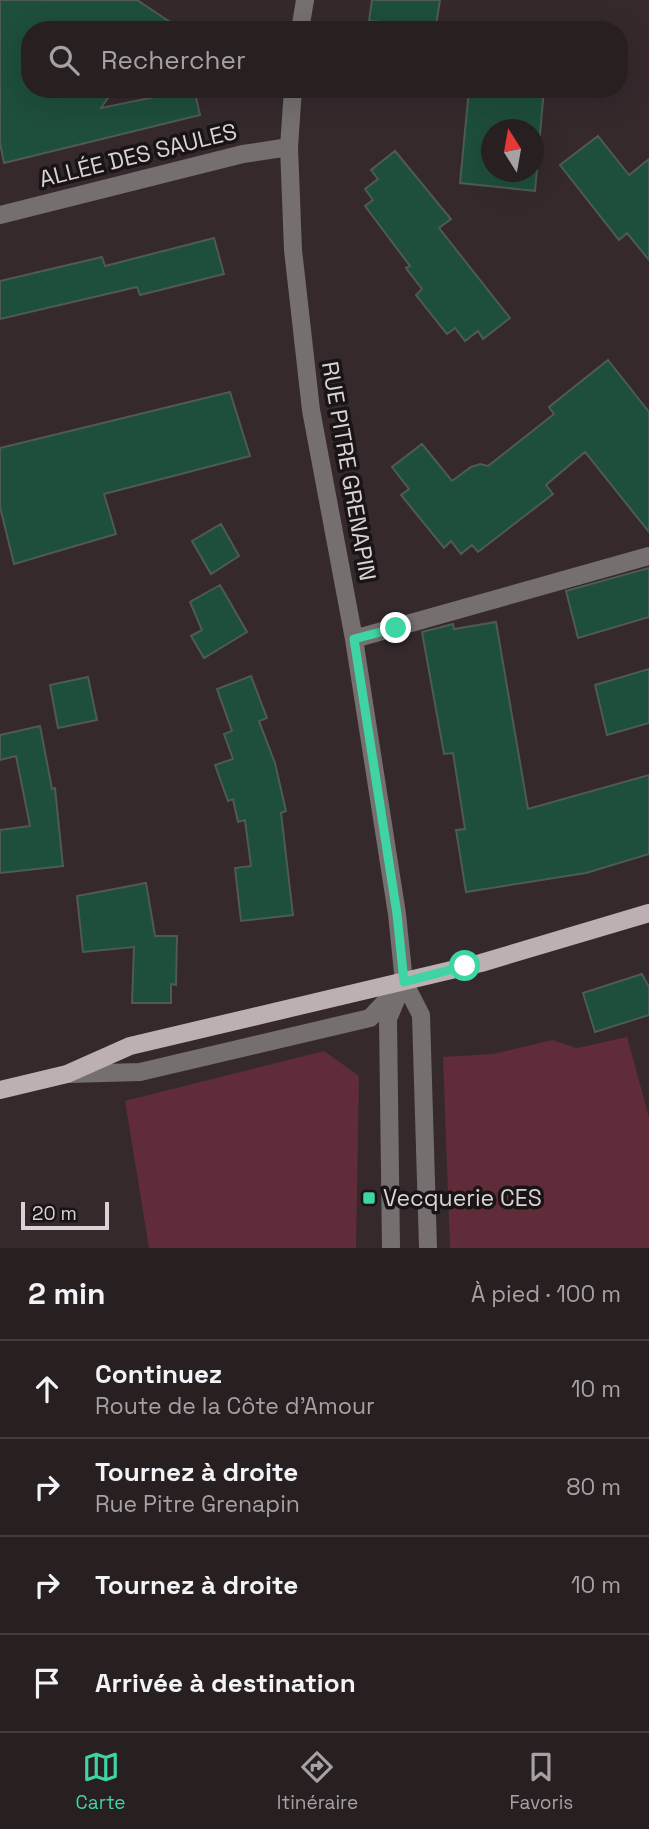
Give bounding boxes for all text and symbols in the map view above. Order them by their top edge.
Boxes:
search box [21,21,628,98]
icon: search [45,41,83,79]
text: Rechercher [101,43,246,77]
street label: ALLÉE DES SAULES [36,116,240,194]
north arrow [481,119,544,182]
street label: RUE PITRE GRENAPIN [315,359,383,583]
route end [380,612,411,643]
route start [449,950,480,981]
place label: Vecquerie CES [383,1183,542,1213]
marker: Vecquerie CES [361,1190,377,1206]
scale bar [21,1199,108,1231]
text: 20 m [32,1201,77,1226]
text: 2 min [28,1274,106,1313]
text: À pied · 100 m [471,1279,621,1309]
text: Continuez [95,1357,222,1391]
icon: ahead [28,1370,66,1408]
text: 10 m [571,1374,621,1404]
text: Route de la Côte d'Amour [95,1391,375,1421]
text: Tournez à droite [95,1455,298,1489]
icon: right [28,1468,66,1506]
text: 80 m [566,1472,621,1502]
text: Rue Pitre Grenapin [95,1489,300,1519]
icon: right [28,1566,66,1604]
text: Tournez à droite [95,1568,298,1602]
text: 10 m [571,1570,621,1600]
icon: arrive [28,1664,66,1702]
text: Arrivée à destination [95,1666,356,1700]
tab: Carte [76,1748,126,1815]
tab: Itinéraire [277,1748,358,1815]
tab: Favoris [509,1748,573,1815]

